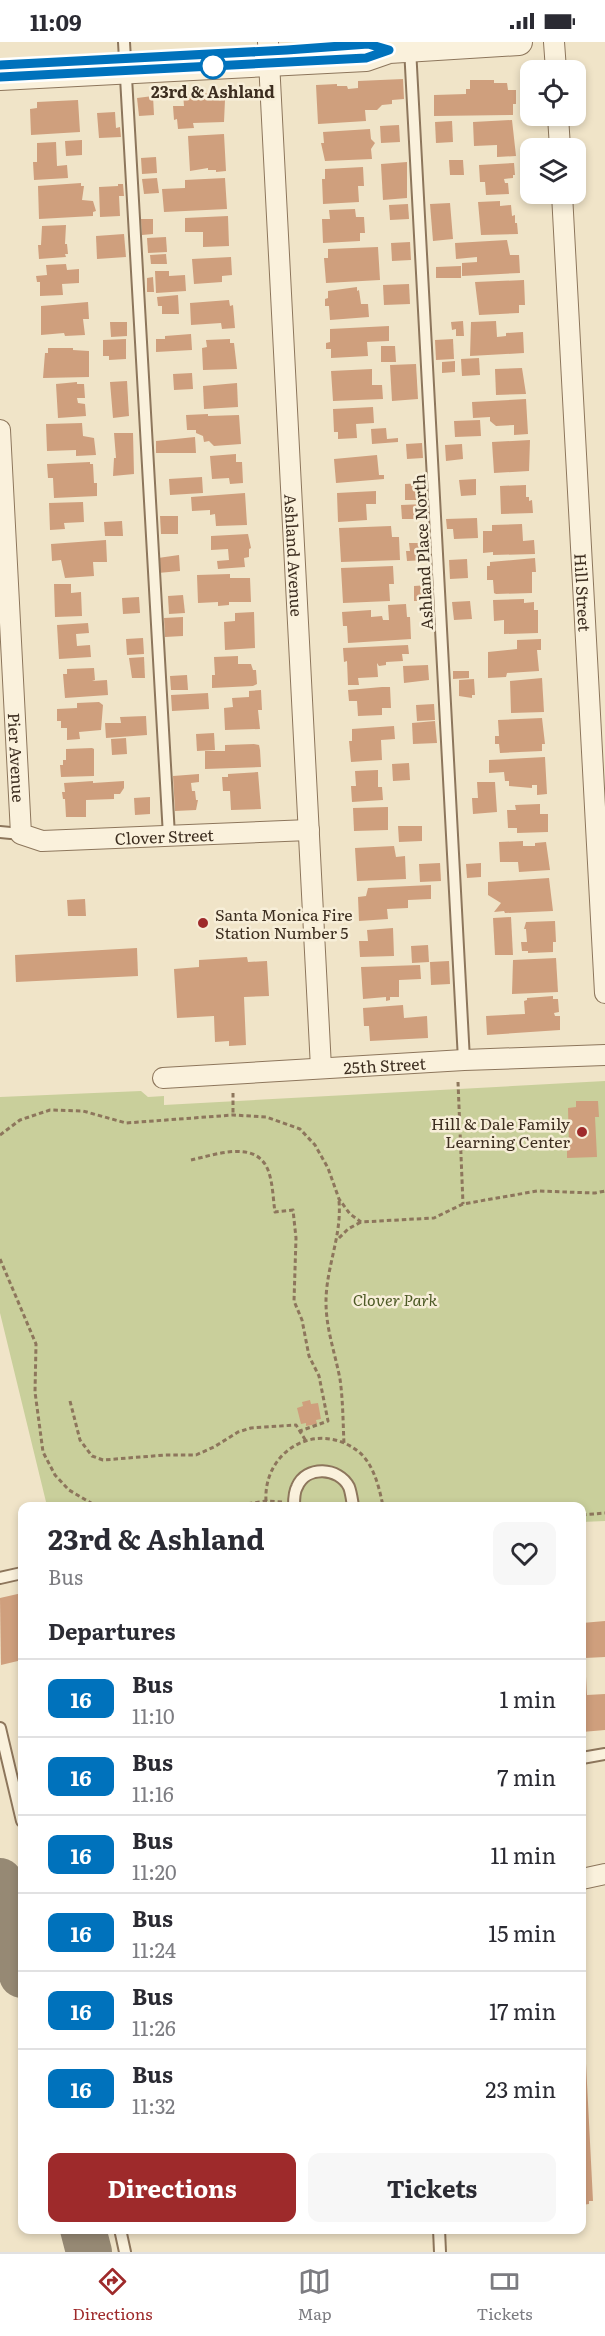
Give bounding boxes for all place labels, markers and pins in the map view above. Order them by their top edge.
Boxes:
marker: 23rd & Ashland [200,53,226,79]
place label: 23rd & Ashland [151,79,275,103]
place label: Santa Monica Fire Station Number 5 [215,902,353,944]
marker: Santa Monica Fire Station Number 5 [196,916,210,930]
place label: Hill & Dale Family Learning Center [431,1111,571,1153]
marker: Hill & Dale Family Learning Center [575,1125,589,1139]

